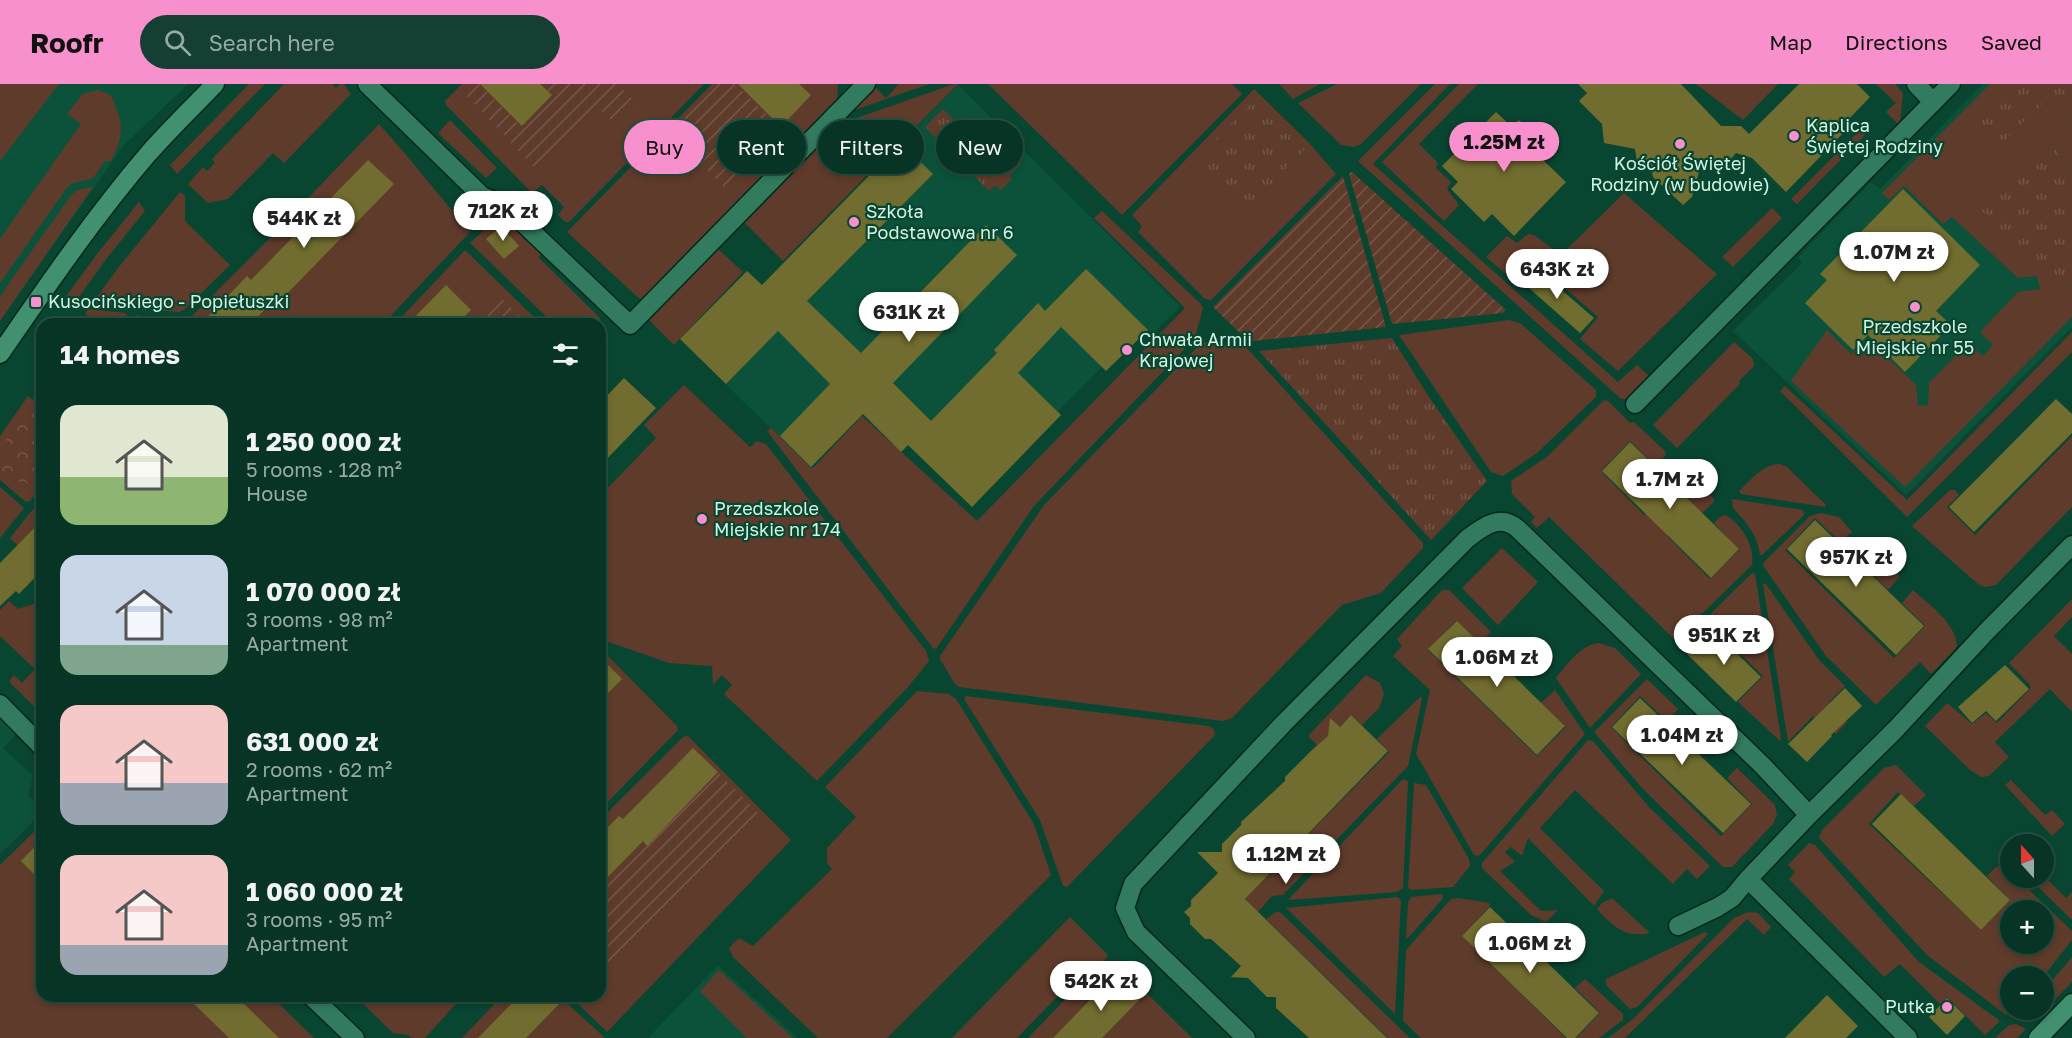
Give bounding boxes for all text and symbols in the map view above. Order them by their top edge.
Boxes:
search box [140,15,560,69]
text: Roofr [30,26,104,59]
icon: search [161,26,194,59]
text: Search here [209,29,335,56]
text: Map [1769,29,1812,55]
text: Directions [1845,29,1948,55]
text: Saved [1981,29,2042,55]
place label: Kaplica Świętej Rodziny [1806,114,1943,157]
chip: Buy [624,120,705,174]
chip: Rent [717,120,806,174]
chip: Filters [818,120,924,174]
chip: New [936,120,1023,174]
pin: 1.25M zł [1442,122,1566,173]
text: 1.25M zł [1463,129,1545,153]
marker: Kaplica Świętej Rodziny [1787,129,1801,143]
marker: Kościół Świętej Rodziny (w budowie) [1673,137,1687,151]
place label: Kościół Świętej Rodziny (w budowie) [1590,152,1770,195]
pin: 712K zł [448,191,558,242]
pin: 544K zł [249,198,359,249]
text: 712K zł [468,198,538,222]
place label: Szkoła Podstawowa nr 6 [866,200,1014,243]
text: 544K zł [267,205,341,229]
marker: Szkoła Podstawowa nr 6 [847,215,861,229]
pin: 1.07M zł [1832,232,1956,283]
text: 1.07M zł [1853,239,1935,263]
pin: 643K zł [1502,249,1612,300]
text: 643K zł [1520,256,1594,280]
place label: Kusocińskiego - Popiełuszki [48,290,289,312]
pin: 631K zł [854,292,964,343]
marker: Kusocińskiego - Popiełuszki [29,295,43,309]
text: 631K zł [873,299,945,323]
marker: Przedszkole Miejskie nr 55 [1908,300,1922,314]
place label: Przedszkole Miejskie nr 55 [1856,315,1974,358]
place label: Chwała Armii Krajowej [1139,328,1252,371]
icon: filters [549,338,582,371]
text: 14 homes [60,339,180,370]
marker: Chwała Armii Krajowej [1120,343,1134,357]
text: 1 250 000 zł [246,426,401,457]
icon: home [108,429,180,501]
text: 5 rooms · 128 m² [246,457,402,481]
pin: 1.7M zł [1615,459,1725,510]
text: 1.7M zł [1636,466,1704,490]
text: House [246,481,308,505]
place label: Przedszkole Miejskie nr 174 [714,497,841,540]
marker: Przedszkole Miejskie nr 174 [695,512,709,526]
pin: 957K zł [1801,537,1911,588]
text: 957K zł [1820,544,1893,568]
text: 1 070 000 zł [246,576,401,607]
icon: home [108,579,180,651]
text: 3 rooms · 98 m² [246,607,393,631]
pin: 951K zł [1669,615,1779,666]
text: 951K zł [1688,622,1760,646]
text: Apartment [246,631,349,655]
pin: 1.06M zł [1435,637,1559,688]
text: 1.06M zł [1456,644,1538,668]
pin: 1.04M zł [1620,715,1744,766]
text: 1.04M zł [1641,722,1723,746]
text: 631 000 zł [246,726,378,757]
icon: home [108,729,180,801]
text: 2 rooms · 62 m² [246,757,392,781]
text: Apartment [246,781,349,805]
pin: 1.12M zł [1224,834,1348,885]
north arrow [2000,834,2054,888]
map controls [2000,834,2054,1020]
text: 1.12M zł [1246,841,1326,865]
text: 1 060 000 zł [246,876,403,907]
icon: home [108,879,180,951]
button: + [2000,900,2054,954]
text: 3 rooms · 95 m² [246,907,392,931]
pin: 1.06M zł [1468,923,1592,974]
text: 1.06M zł [1489,930,1571,954]
text: Apartment [246,931,349,955]
pin: 542K zł [1046,961,1156,1012]
button: − [2000,966,2054,1020]
text: 542K zł [1064,968,1138,992]
place label: Putka [1885,995,1935,1017]
marker: Putka [1940,1000,1954,1014]

